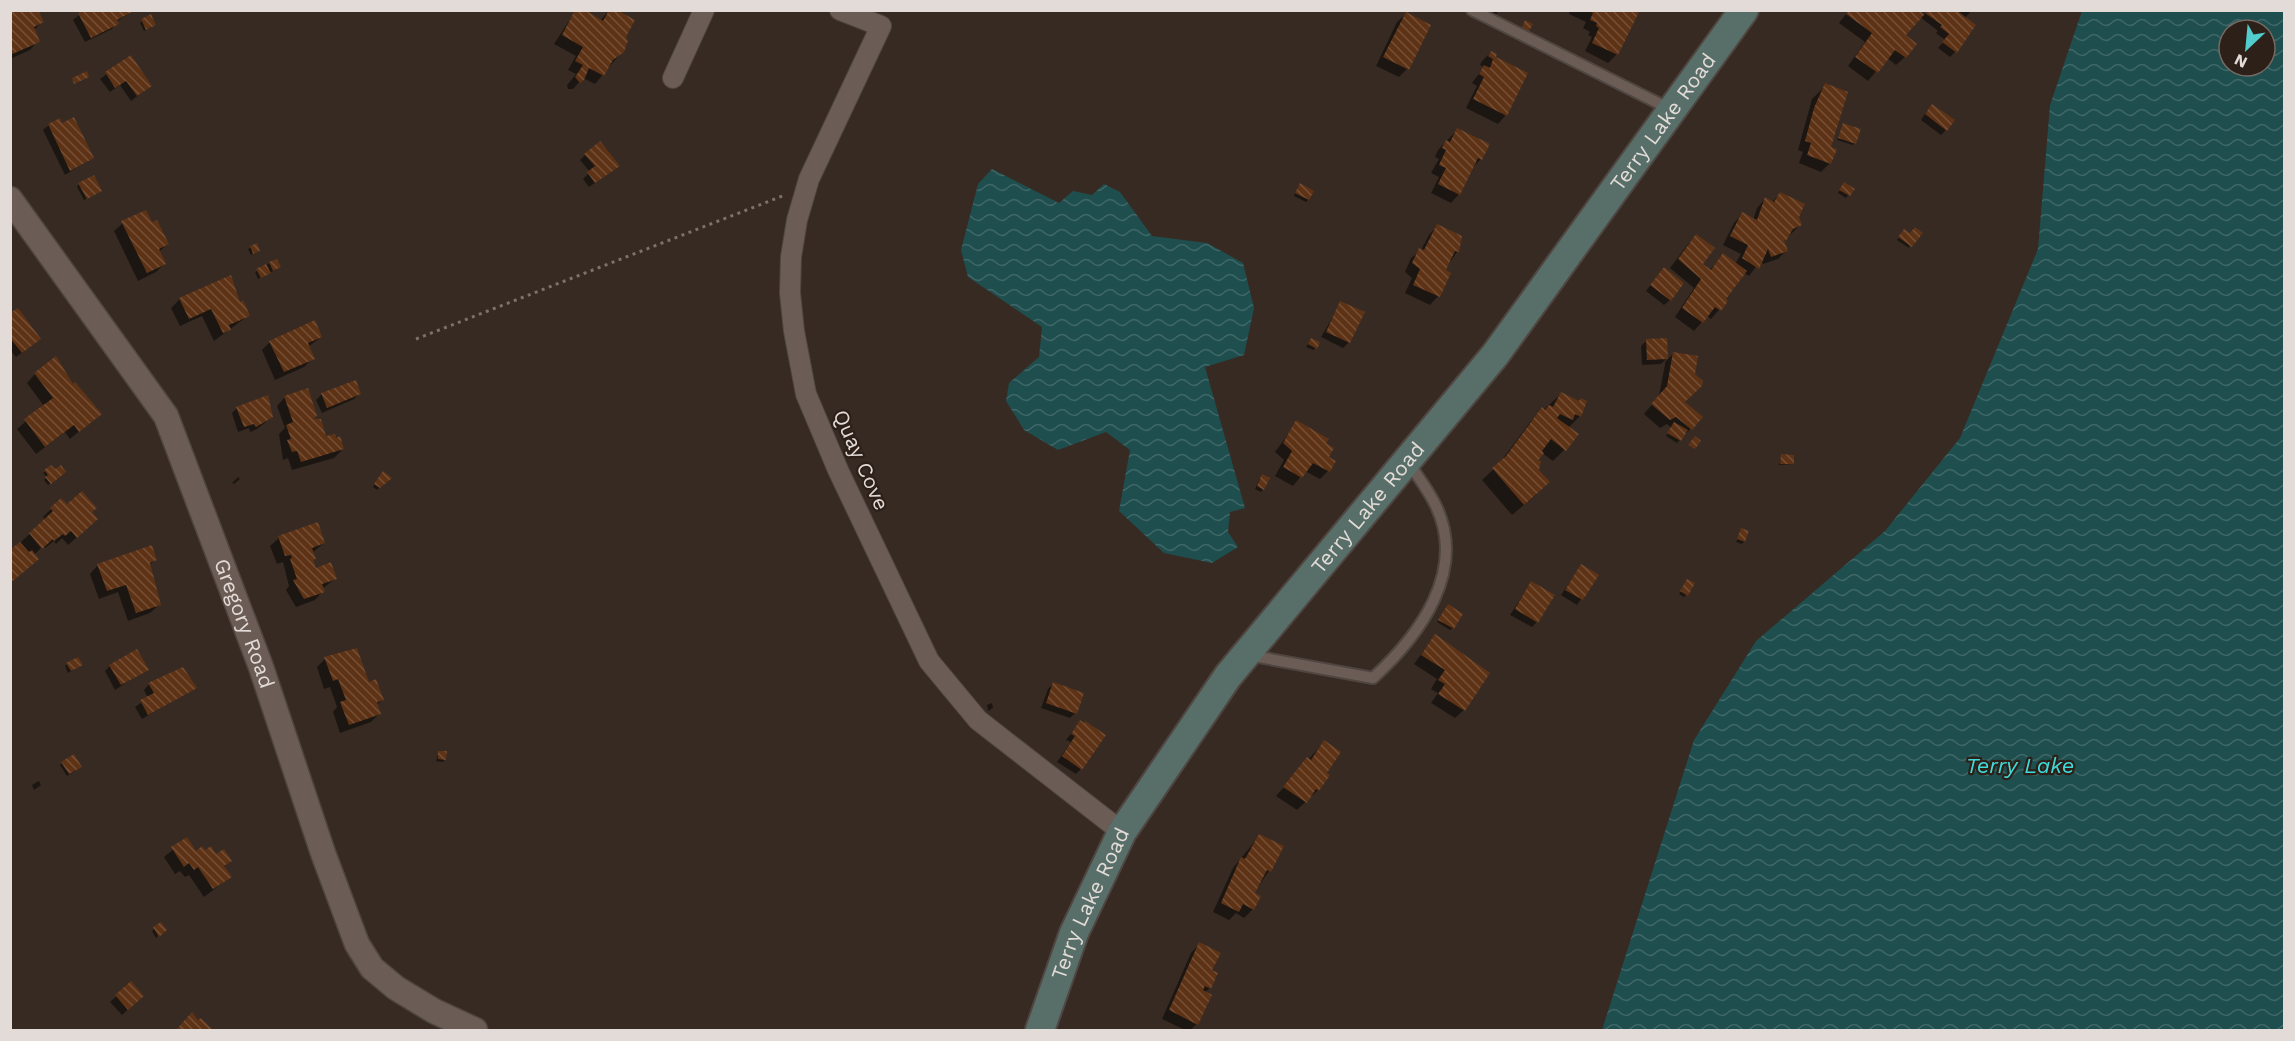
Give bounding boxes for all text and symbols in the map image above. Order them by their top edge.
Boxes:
north arrow [2217,18,2277,78]
street label: Terry Lake Road [1605,48,1721,195]
text: N [2231,50,2250,72]
street label: Quay Cove [828,406,895,514]
street label: Terry Lake Road [1306,437,1429,578]
street label: Gregory Road [209,555,280,691]
water label: Terry Lake [1966,753,2074,778]
street label: Terry Lake Road [1046,823,1134,983]

